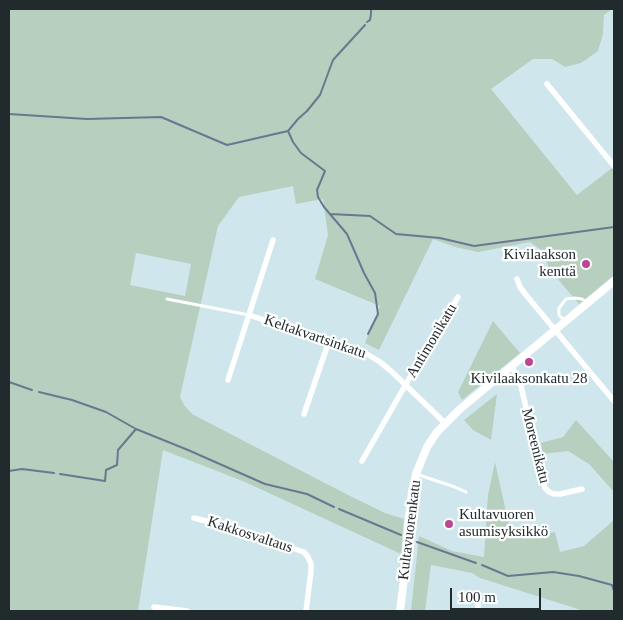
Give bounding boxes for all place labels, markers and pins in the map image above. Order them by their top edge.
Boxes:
place label: Kivilaakson kenttä [504,246,576,281]
marker: Kivilaakson kenttä [580,258,592,270]
marker: Kivilaaksonkatu 28 [523,356,535,368]
place label: Kivilaaksonkatu 28 [470,370,588,388]
place label: Kultavuoren asumisyksikkö [459,506,548,541]
marker: Kultavuoren asumisyksikkö [443,518,455,530]

